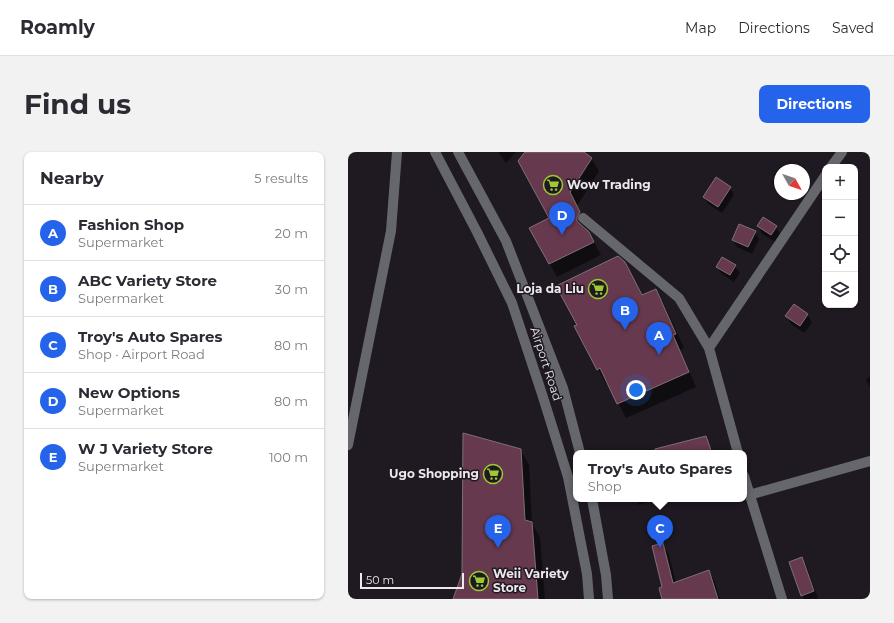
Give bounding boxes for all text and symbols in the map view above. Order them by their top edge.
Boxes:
text: Roamly [20,16,95,39]
text: Map [685,19,716,37]
text: Directions [738,19,810,37]
text: Saved [832,19,874,37]
button: Directions [759,85,870,123]
text: Find us [24,87,131,121]
north arrow [774,164,810,200]
map controls [822,164,858,308]
button: + [822,164,858,200]
text: Nearby [40,168,104,188]
text: 5 results [254,170,308,186]
supermarket icon: Wow Trading [542,174,564,196]
place label: Wow Trading [567,177,651,192]
button: − [822,200,858,236]
pin: D [549,202,575,235]
text: Fashion Shop [78,215,184,234]
text: A [48,225,58,241]
text: 20 m [275,225,308,241]
text: Supermarket [78,234,164,250]
button: locate [822,236,858,272]
text: ABC Variety Store [78,271,217,290]
button: layers [822,272,858,308]
supermarket icon: Loja da Liu [587,278,609,300]
text: B [48,281,58,297]
text: 30 m [275,281,308,297]
place label: Loja da Liu [516,281,584,296]
text: Supermarket [78,290,164,306]
pin: B [612,297,638,330]
pin: A [646,322,672,355]
street label: Airport Road [528,325,565,403]
text: Troy's Auto Spares [78,327,222,346]
text: C [48,337,58,353]
text: 80 m [274,337,308,353]
text: Shop · Airport Road [78,346,205,362]
your location [626,380,646,400]
text: New Options [78,383,180,402]
text: D [48,393,58,409]
text: 80 m [274,393,308,409]
text: Supermarket [78,402,164,418]
text: W J Variety Store [78,439,213,458]
text: E [49,449,57,465]
text: 100 m [269,449,308,465]
popup [573,450,747,502]
text: Supermarket [78,458,164,474]
text: Troy's Auto Spares [588,459,732,478]
supermarket icon: Ugo Shopping [482,463,504,485]
place label: Ugo Shopping [389,466,479,481]
text: Shop [588,478,622,494]
pin: E [485,515,511,548]
pin: C [647,515,673,548]
place label: Weii Variety Store [493,566,569,595]
supermarket icon: Weii Variety Store [468,570,490,592]
scale bar [360,571,464,590]
text: 50 m [366,573,394,587]

